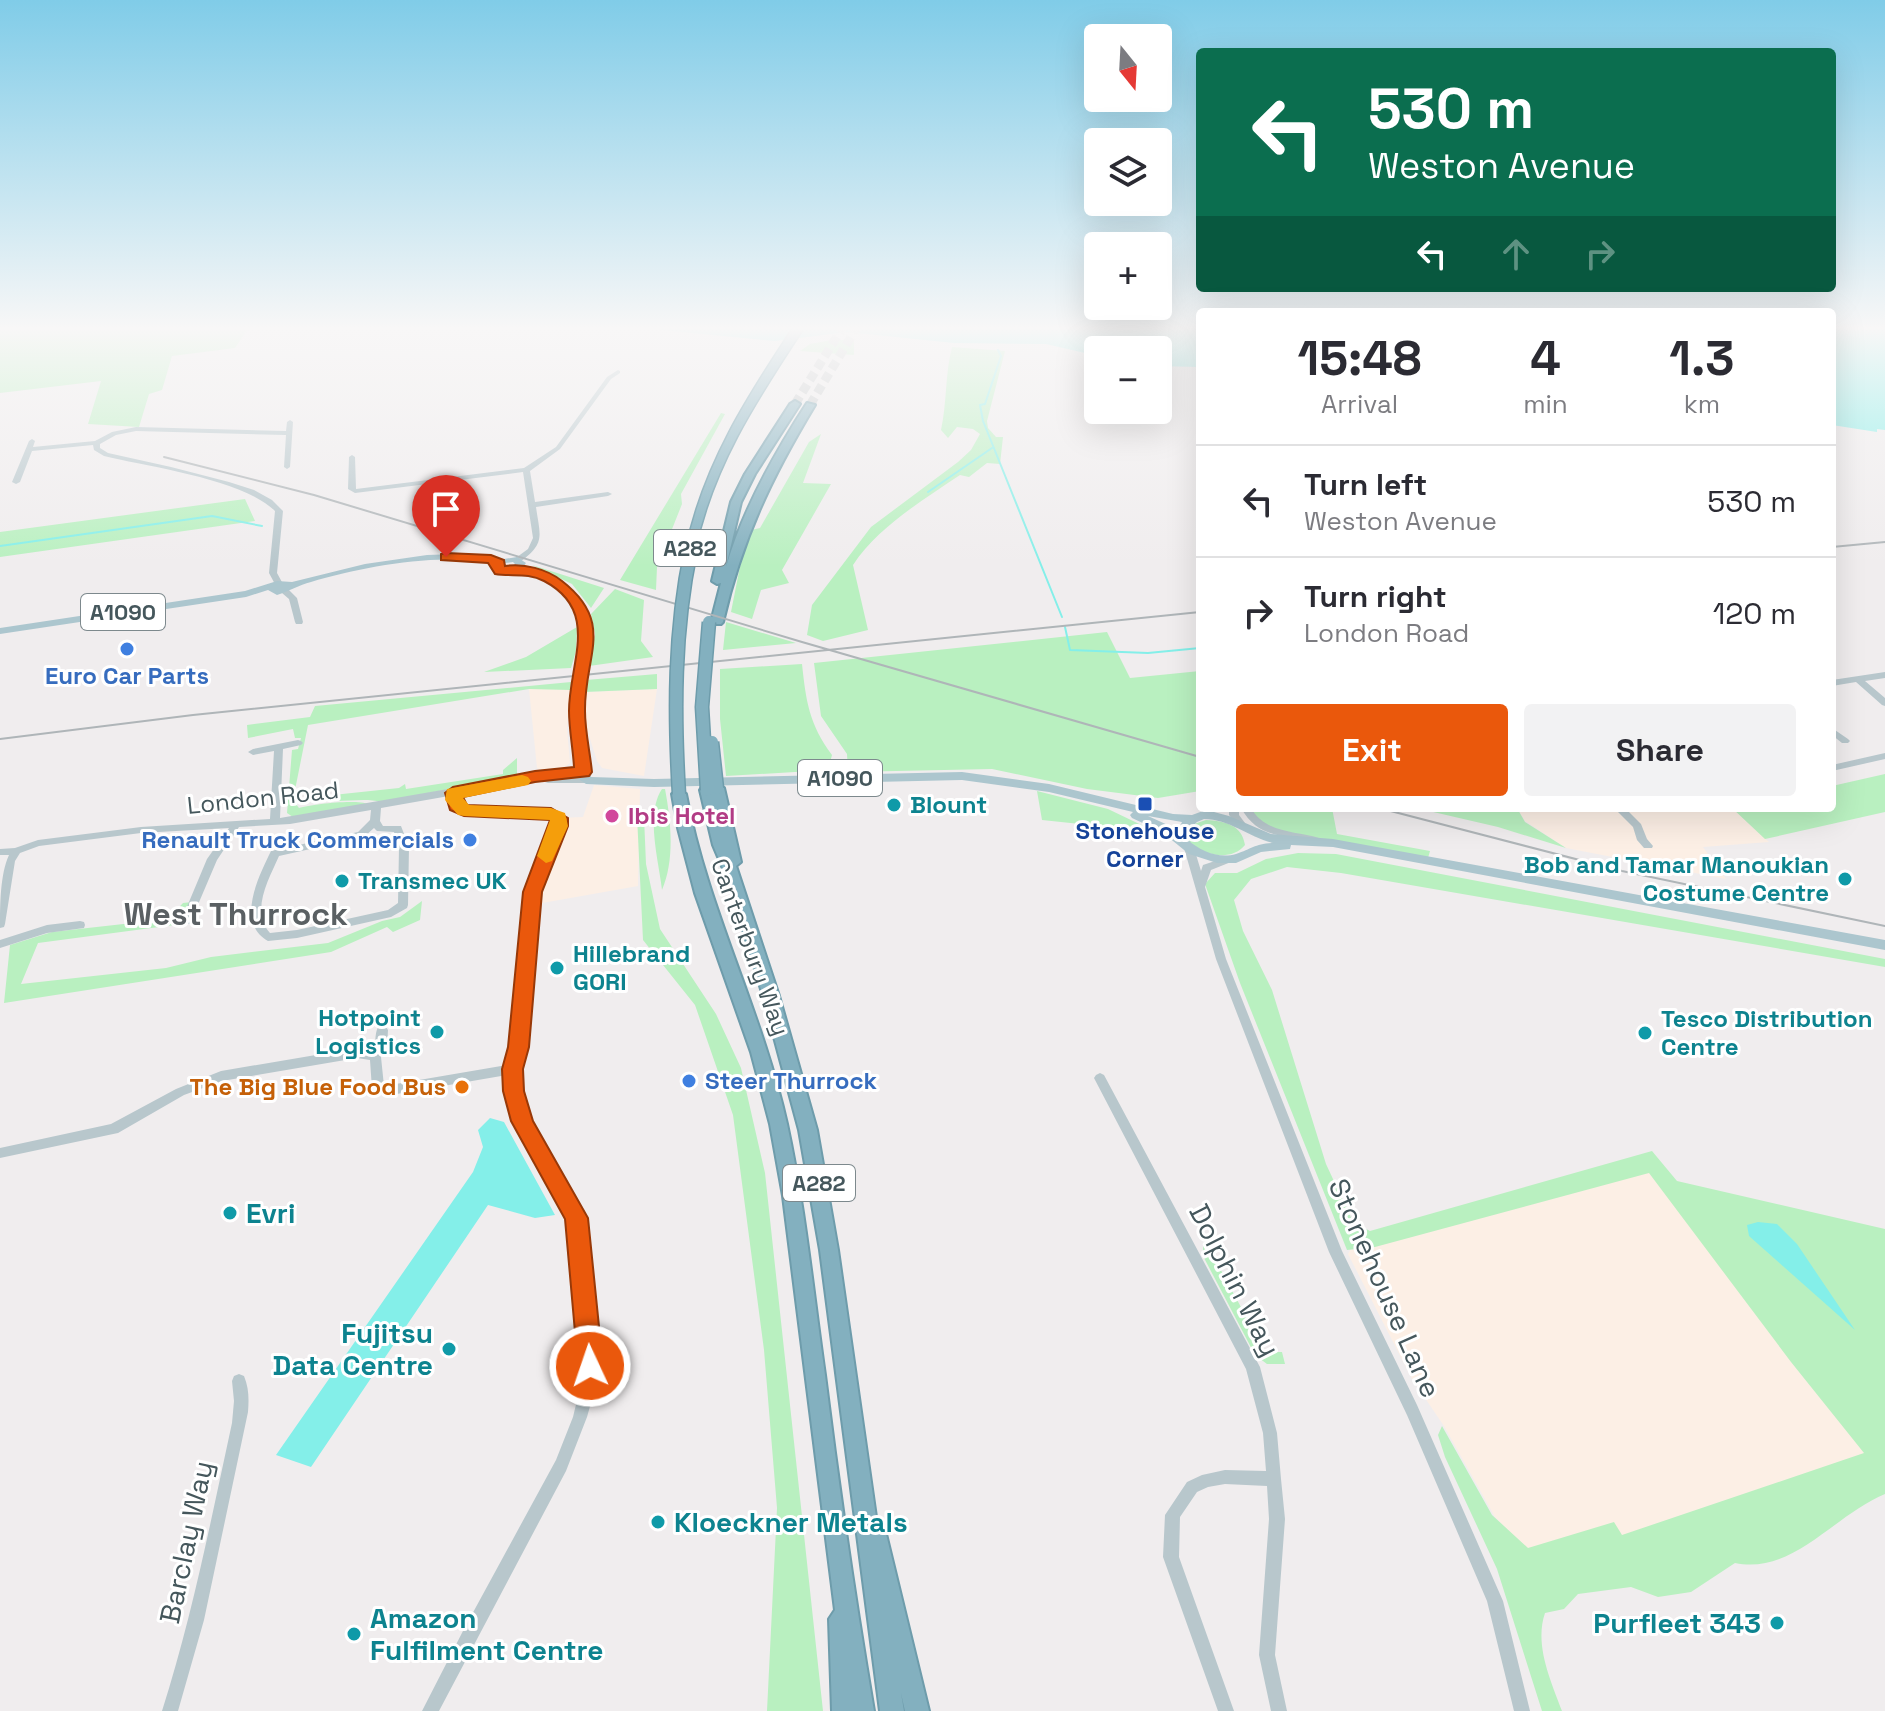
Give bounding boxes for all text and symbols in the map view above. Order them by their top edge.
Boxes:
north arrow [1084,24,1172,112]
map controls [1084,24,1172,424]
text: 530 m [1368,73,1534,144]
icon: left [1236,80,1340,184]
button: layers [1084,128,1172,216]
text: Weston Avenue [1368,143,1635,189]
button: + [1084,232,1172,320]
icon: left [1410,232,1454,276]
icon: ahead [1494,232,1538,276]
icon: right [1578,232,1622,276]
text: 15:48 [1298,328,1422,389]
text: 4 [1530,328,1561,389]
text: 1.3 [1669,328,1735,389]
button: − [1084,336,1172,424]
text: Arrival [1321,387,1398,421]
text: min [1523,387,1568,421]
text: km [1684,387,1720,421]
text: Turn left [1304,465,1427,504]
pin [412,475,480,557]
icon: left [1236,479,1280,523]
text: 530 m [1707,482,1796,521]
icon: arrive [424,487,468,531]
text: Weston Avenue [1304,504,1497,538]
road number: A282 [654,530,726,566]
text: Turn right [1304,577,1447,616]
icon: right [1236,591,1280,635]
road number: A1090 [81,594,165,630]
text: 120 m [1713,594,1796,633]
text: London Road [1304,616,1469,650]
marker: Euro Car Parts [118,640,136,658]
place label: Euro Car Parts [45,660,209,691]
button: Exit [1236,704,1508,796]
button: Share [1524,704,1796,796]
road number: A1090 [798,760,882,796]
street label: London Road [185,774,340,821]
place label: Blount [910,789,987,820]
marker: Stonehouse Corner [1136,795,1154,813]
marker: Blount [885,796,903,814]
place label: Ibis Hotel [628,800,736,831]
marker: Ibis Hotel [603,807,621,825]
place label: Stonehouse Corner [1075,815,1215,874]
place label: Renault Truck Commercials [141,824,454,855]
marker: Renault Truck Commercials [461,831,479,849]
place label: Bob and Tamar Manoukian Costume Centre [1524,849,1829,908]
street label: Canterbury Way [704,854,797,1040]
place label: Transmec UK [358,865,507,896]
marker: Bob and Tamar Manoukian Costume Centre [1836,870,1854,888]
marker: Transmec UK [333,872,351,890]
district label: West Thurrock [124,894,348,934]
place label: Hillebrand GORI [573,938,690,997]
marker: Hillebrand GORI [548,959,566,977]
place label: Hotpoint Logistics [315,1002,421,1061]
place label: Tesco Distribution Centre [1661,1003,1873,1062]
marker: Hotpoint Logistics [428,1023,446,1041]
marker: Tesco Distribution Centre [1636,1024,1654,1042]
place label: Steer Thurrock [705,1065,877,1096]
place label: The Big Blue Food Bus [190,1071,446,1102]
marker: Steer Thurrock [680,1072,698,1090]
marker: The Big Blue Food Bus [453,1078,471,1096]
road number: A282 [783,1165,855,1201]
street label: Stonehouse Lane [1321,1173,1449,1403]
place label: Evri [246,1195,295,1231]
street label: Dolphin Way [1181,1198,1289,1362]
marker: Evri [221,1204,239,1222]
place label: Fujitsu Data Centre [273,1315,433,1383]
position arrow [548,1324,632,1408]
marker: Fujitsu Data Centre [440,1340,458,1358]
street label: Barclay Way [151,1457,221,1627]
place label: Kloeckner Metals [674,1504,908,1540]
marker: Kloeckner Metals [649,1513,667,1531]
place label: Amazon Fulfilment Centre [370,1600,603,1668]
place label: Purfleet 343 [1593,1605,1761,1641]
marker: Purfleet 343 [1768,1614,1786,1632]
marker: Amazon Fulfilment Centre [345,1625,363,1643]

